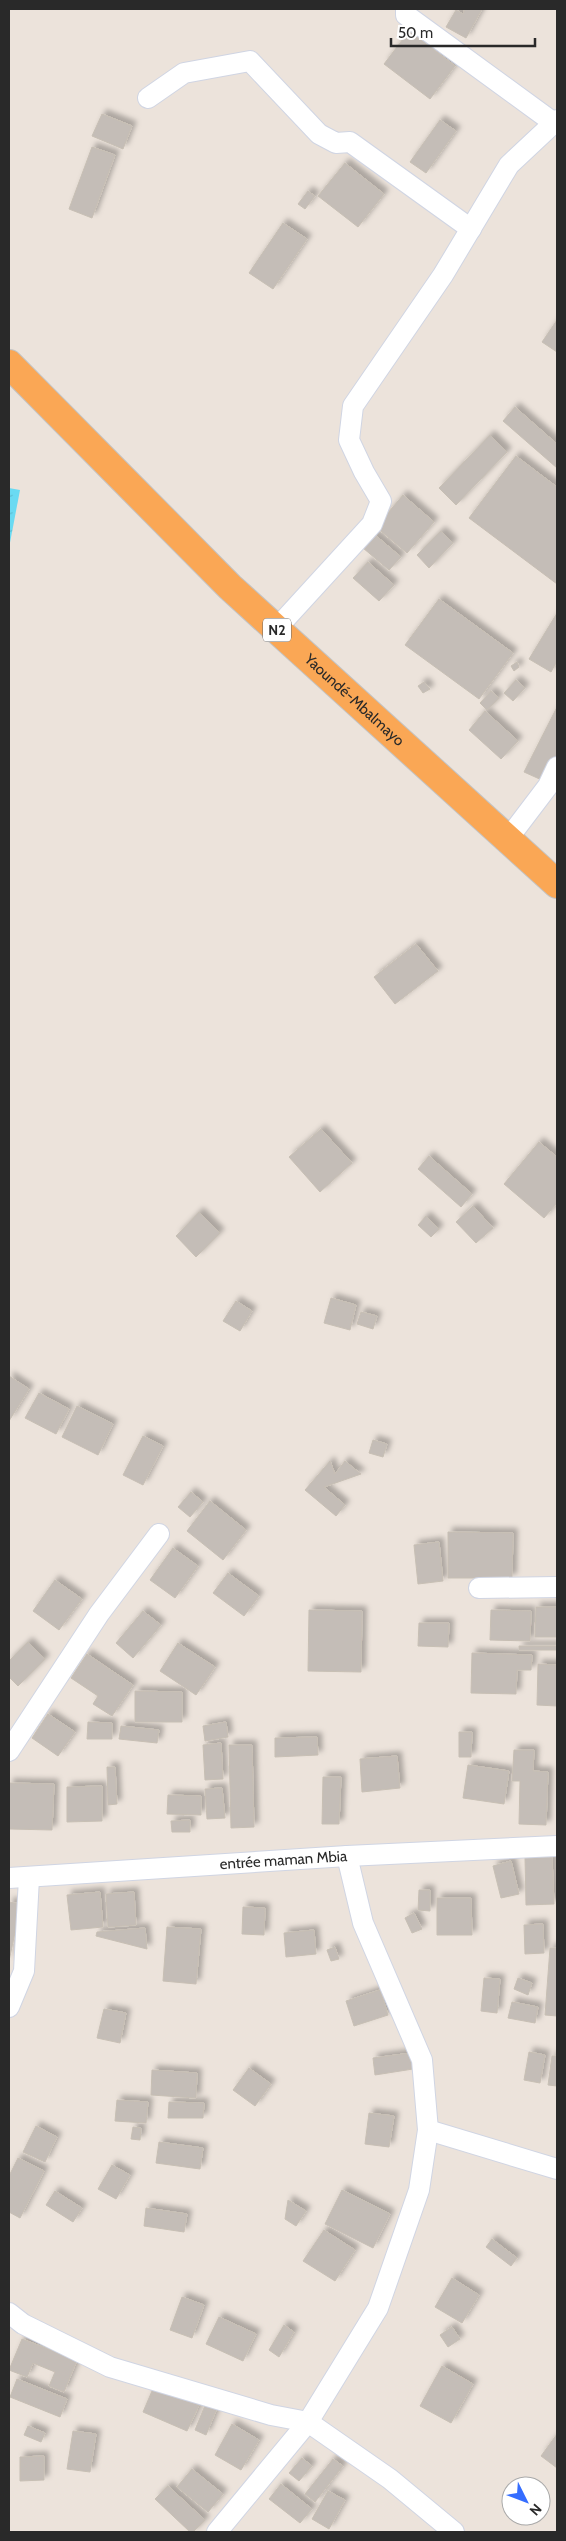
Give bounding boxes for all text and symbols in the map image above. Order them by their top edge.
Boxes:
scale bar [391,15,535,47]
text: 50 m [398,24,433,42]
road number: N2 [263,618,291,642]
street label: Yaoundé-Mbalmayo [300,649,408,750]
street label: entrée maman Mbia [219,1847,348,1873]
north arrow [501,2476,551,2526]
text: N [526,2500,546,2519]

